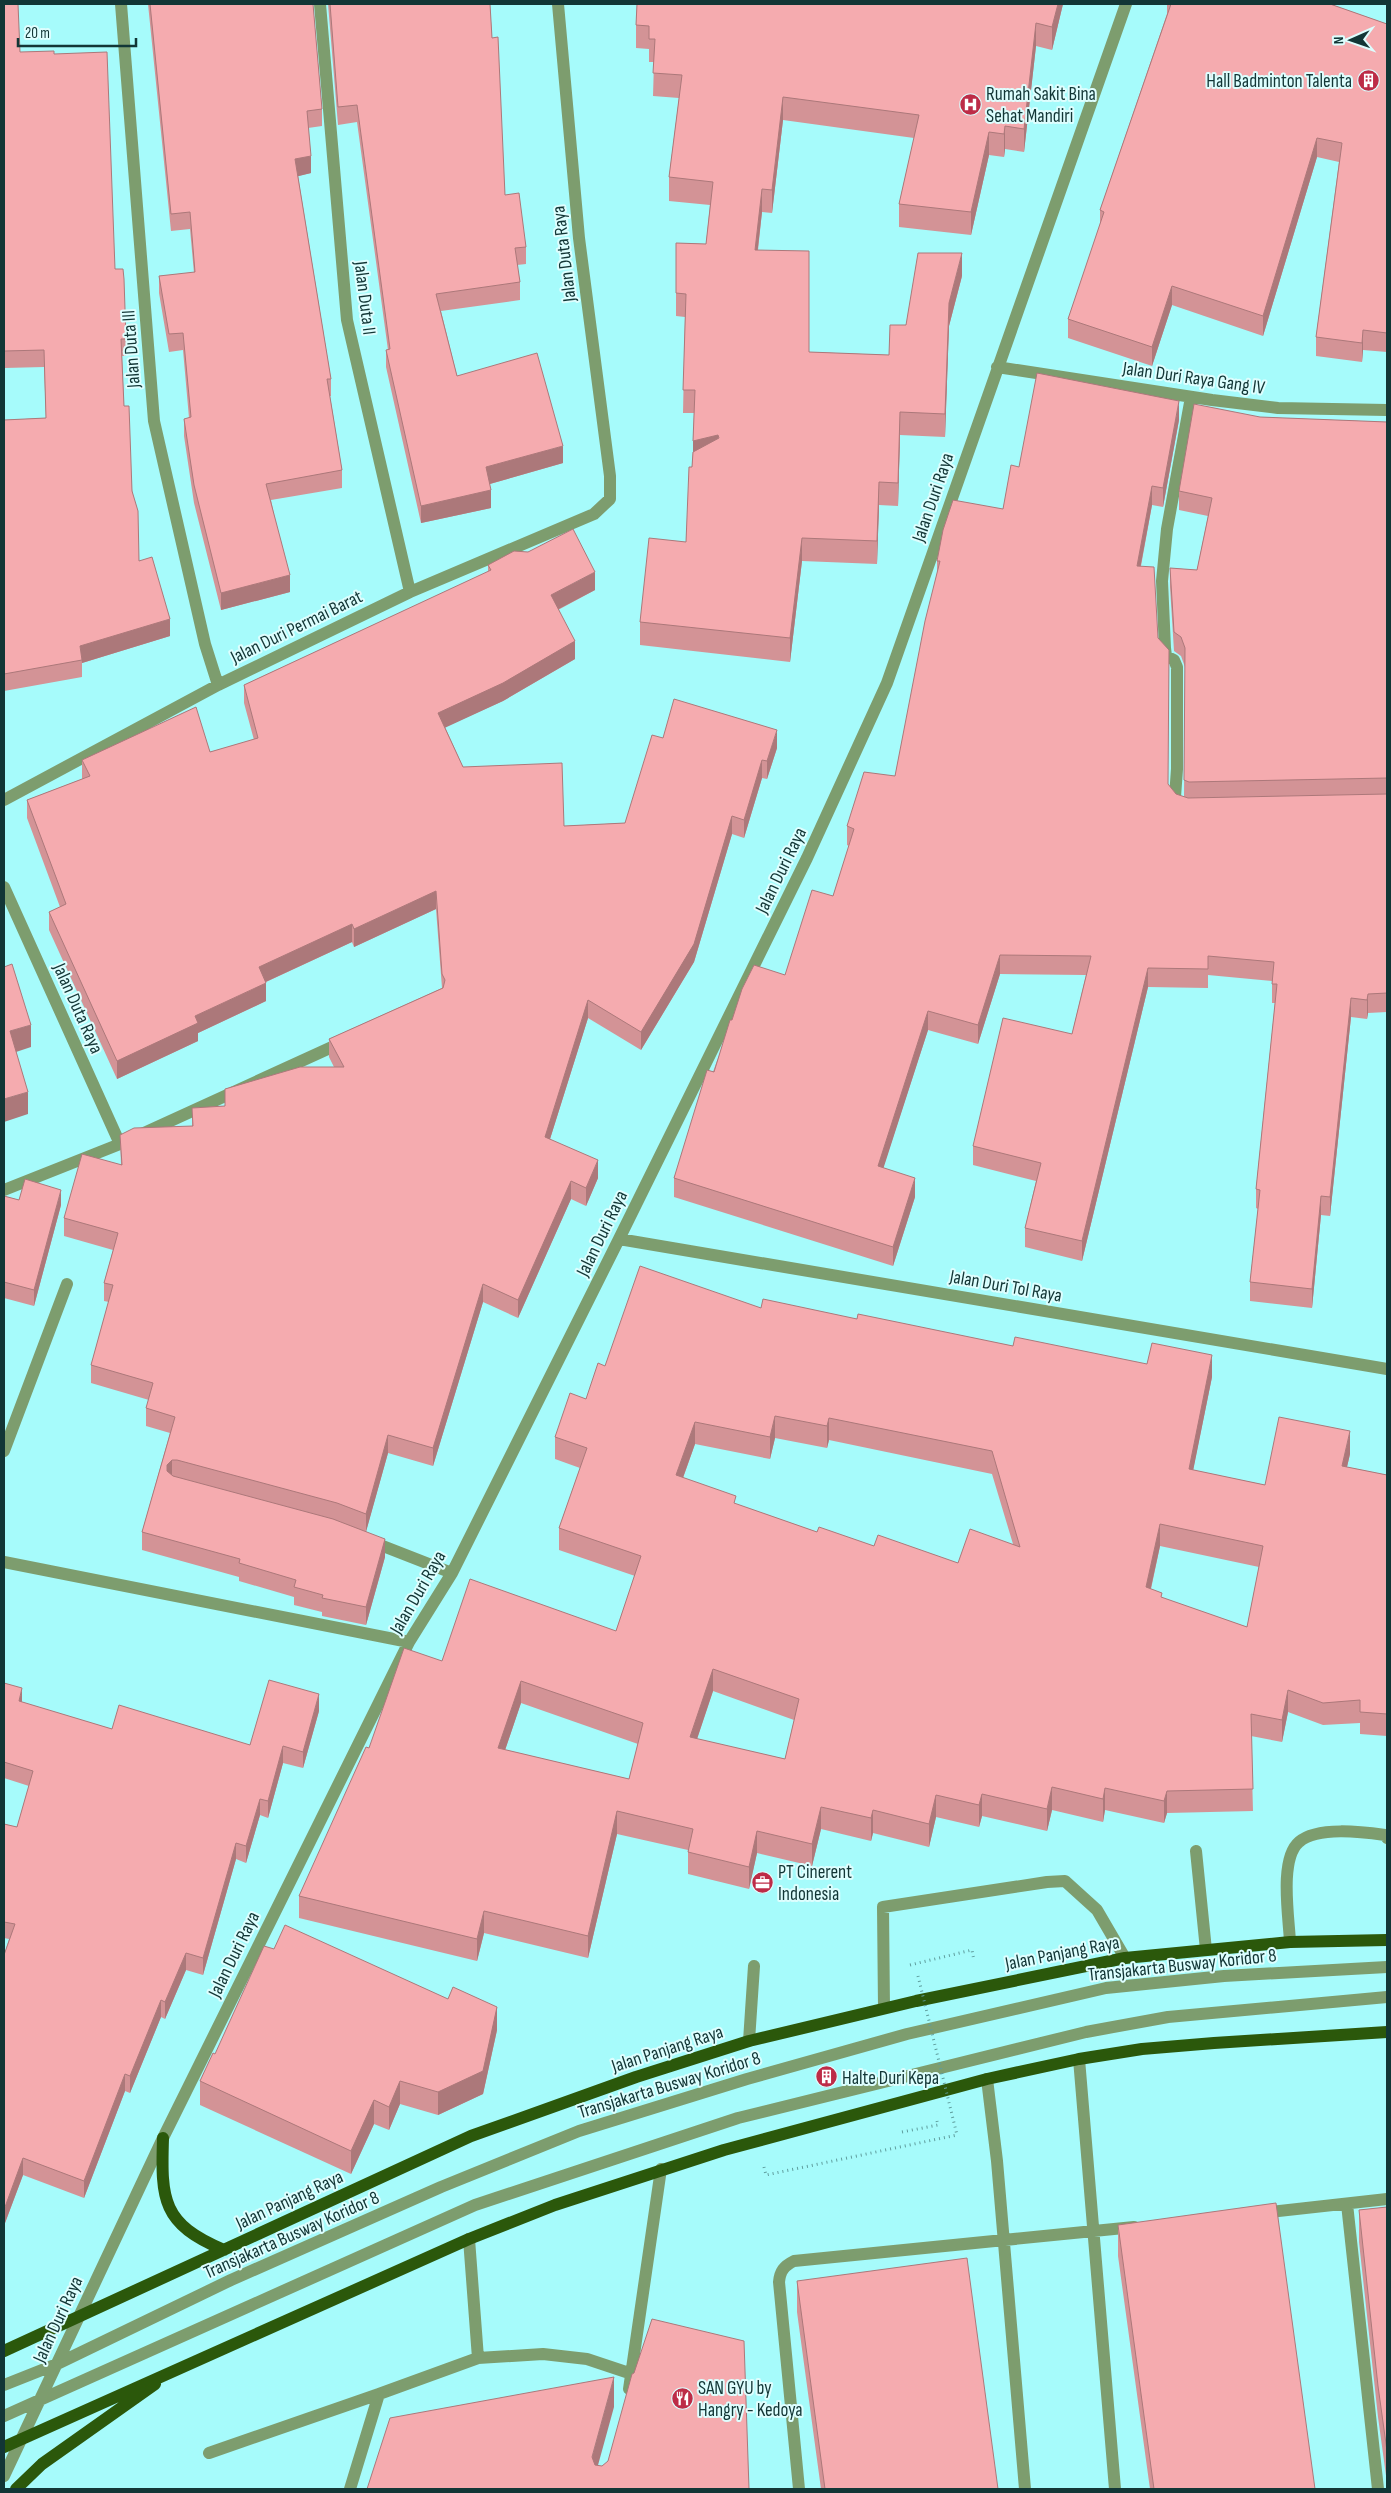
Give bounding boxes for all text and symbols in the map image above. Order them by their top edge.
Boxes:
scale bar [18,15,135,47]
north arrow [1326,15,1376,65]
text: 20 m [25,24,50,43]
text: N [1330,36,1347,44]
building icon: Hall Badminton Talenta [1356,68,1380,92]
place label: Hall Badminton Talenta [1206,70,1352,93]
place label: Rumah Sakit Bina Sehat Mandiri [986,83,1096,128]
hospital icon: Rumah Sakit Bina Sehat Mandiri [958,92,982,116]
street label: Jalan Duta Raya [547,204,582,304]
street label: Jalan Duta II [348,259,380,336]
street label: Jalan Duta III [117,309,146,390]
street label: Jalan Duri Raya Gang IV [1120,357,1267,400]
street label: Jalan Duri Raya [907,450,959,546]
street label: Jalan Duri Permai Barat [226,585,366,670]
street label: Jalan Duri Raya [750,824,812,918]
street label: Jalan Duta Raya [47,959,108,1057]
street label: Jalan Duri Raya [571,1187,633,1281]
street label: Jalan Duri Tol Raya [947,1265,1064,1308]
street label: Jalan Duri Raya [385,1547,451,1639]
place label: PT Cinerent Indonesia [778,1861,852,1906]
office icon: PT Cinerent Indonesia [750,1870,774,1894]
street label: Jalan Duri Raya [203,1908,265,2002]
street label: Jalan Panjang Raya [1002,1931,1121,1976]
street label: Transjakarta Busway Koridor 8 [1087,1944,1278,1987]
street label: Jalan Panjang Raya [608,2021,726,2079]
street label: Transjakarta Busway Koridor 8 [575,2047,763,2124]
building icon: Halte Duri Kepa [814,2065,838,2089]
place label: Halte Duri Kepa [842,2067,939,2090]
street label: Jalan Panjang Raya [231,2165,347,2236]
street label: Transjakarta Busway Koridor 8 [200,2186,383,2284]
street label: Jalan Duri Raya [28,2273,88,2367]
place label: SAN GYU by Hangry - Kedoya [698,2377,803,2422]
restaurant icon: SAN GYU by Hangry - Kedoya [670,2386,694,2410]

